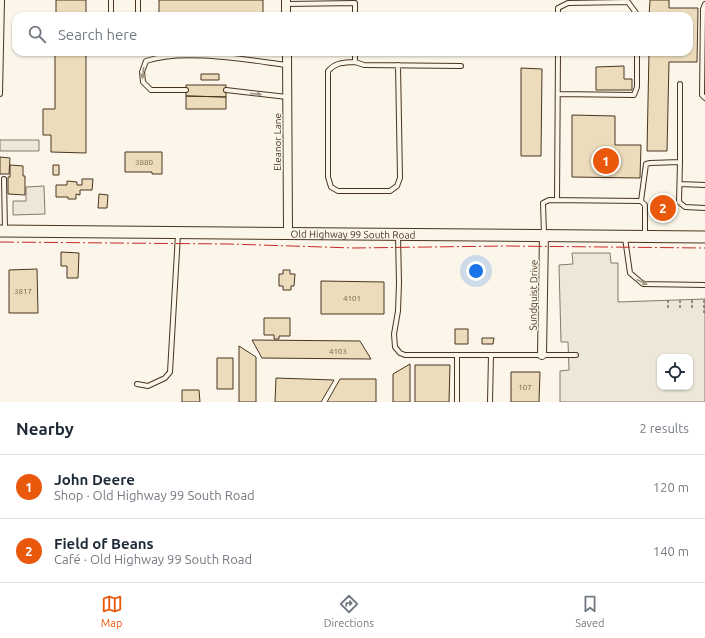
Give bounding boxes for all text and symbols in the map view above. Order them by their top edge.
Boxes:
search box [12,12,693,56]
icon: search [26,23,48,45]
text: Search here [58,26,137,43]
one-way arrow [140,67,147,79]
one-way arrow [250,90,262,97]
street label: Eleanor Lane [272,113,283,171]
pin: 1 [593,146,619,176]
house number: 3880 [135,158,154,167]
pin: 2 [650,193,676,223]
street label: Old Highway 99 South Road [291,228,416,241]
street label: Sundquist Drive [527,260,540,330]
your location [466,261,486,281]
one-way arrow [636,279,648,285]
house number: 3817 [14,287,32,296]
house number: 4101 [343,294,361,303]
house number: 4103 [329,347,347,356]
map controls [657,354,693,390]
button: locate [657,354,693,390]
house number: 107 [518,383,532,392]
text: Nearby [16,419,74,438]
text: 2 results [639,421,689,435]
text: John Deere [54,471,135,488]
text: 1 [25,480,33,494]
text: 120 m [653,480,689,494]
text: Shop · Old Highway 99 South Road [54,488,255,502]
text: Field of Beans [54,535,154,552]
text: 2 [25,544,33,558]
text: 140 m [653,544,689,558]
text: Café · Old Highway 99 South Road [54,552,252,566]
tab: Map [101,593,123,629]
tab: Directions [324,593,374,629]
tab: Saved [575,593,604,629]

